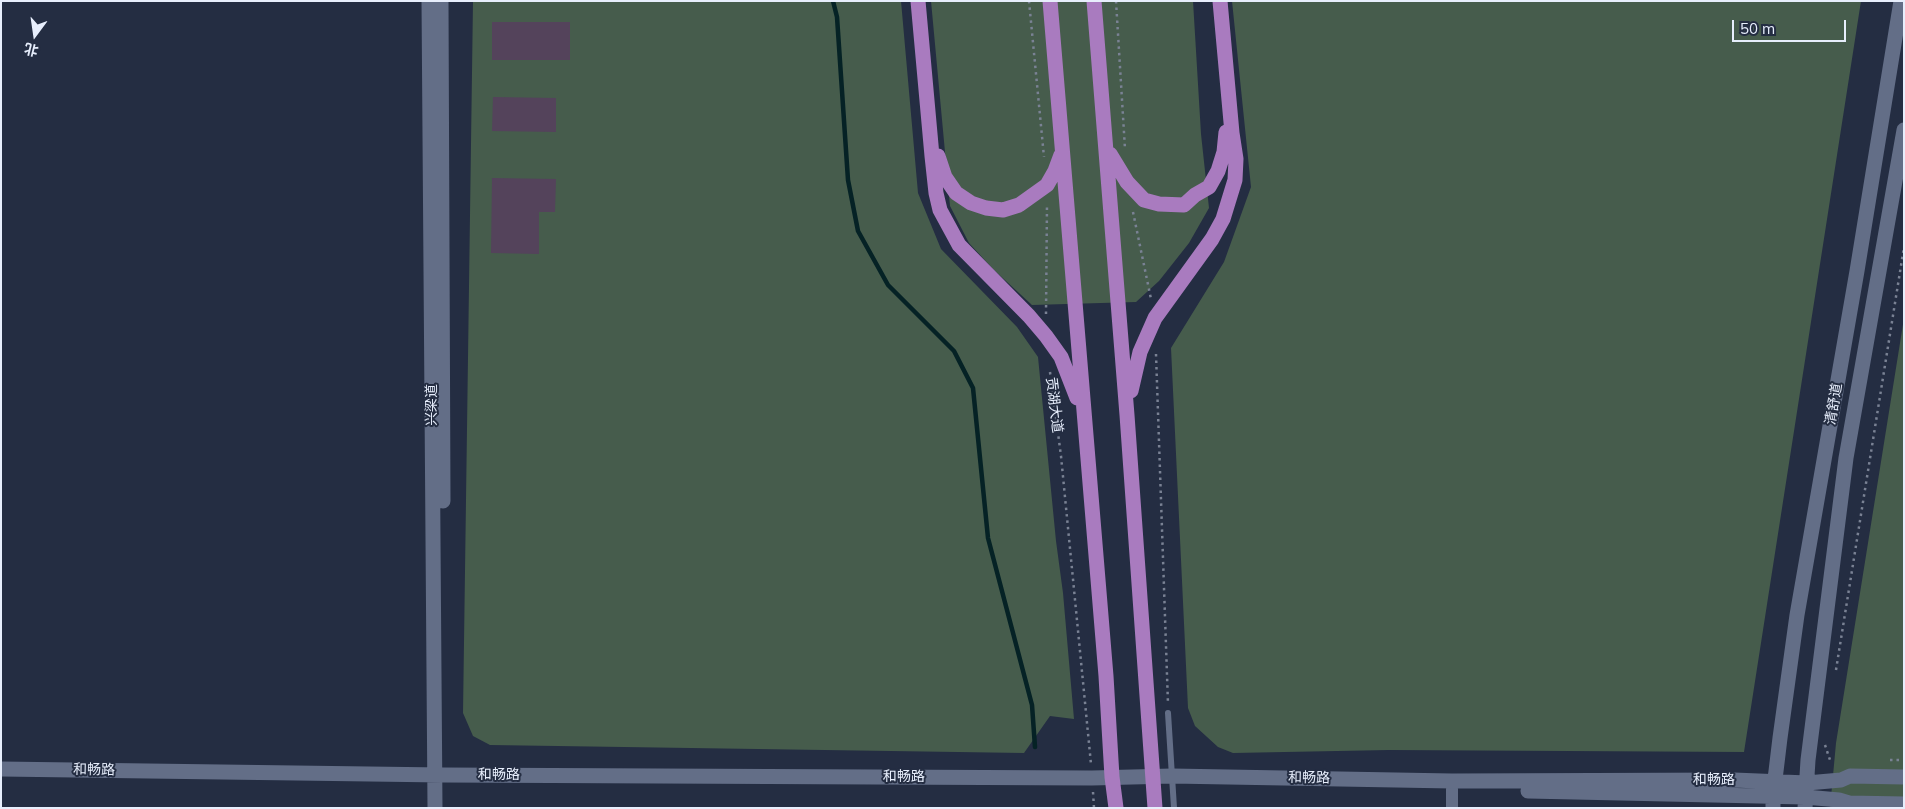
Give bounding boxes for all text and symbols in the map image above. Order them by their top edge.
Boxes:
north arrow [10,10,60,60]
scale bar [1735,10,1849,42]
text: 50 m [1740,19,1775,38]
text: 北 [22,39,40,60]
street label: 贡湖大道 [1042,376,1066,434]
street label: 清舒道 [1822,382,1846,426]
street label: 兴梁道 [424,384,440,426]
street label: 和畅路 [73,761,115,779]
street label: 和畅路 [478,767,520,783]
street label: 和畅路 [883,769,925,785]
street label: 和畅路 [1288,769,1330,787]
street label: 和畅路 [1693,772,1735,788]

